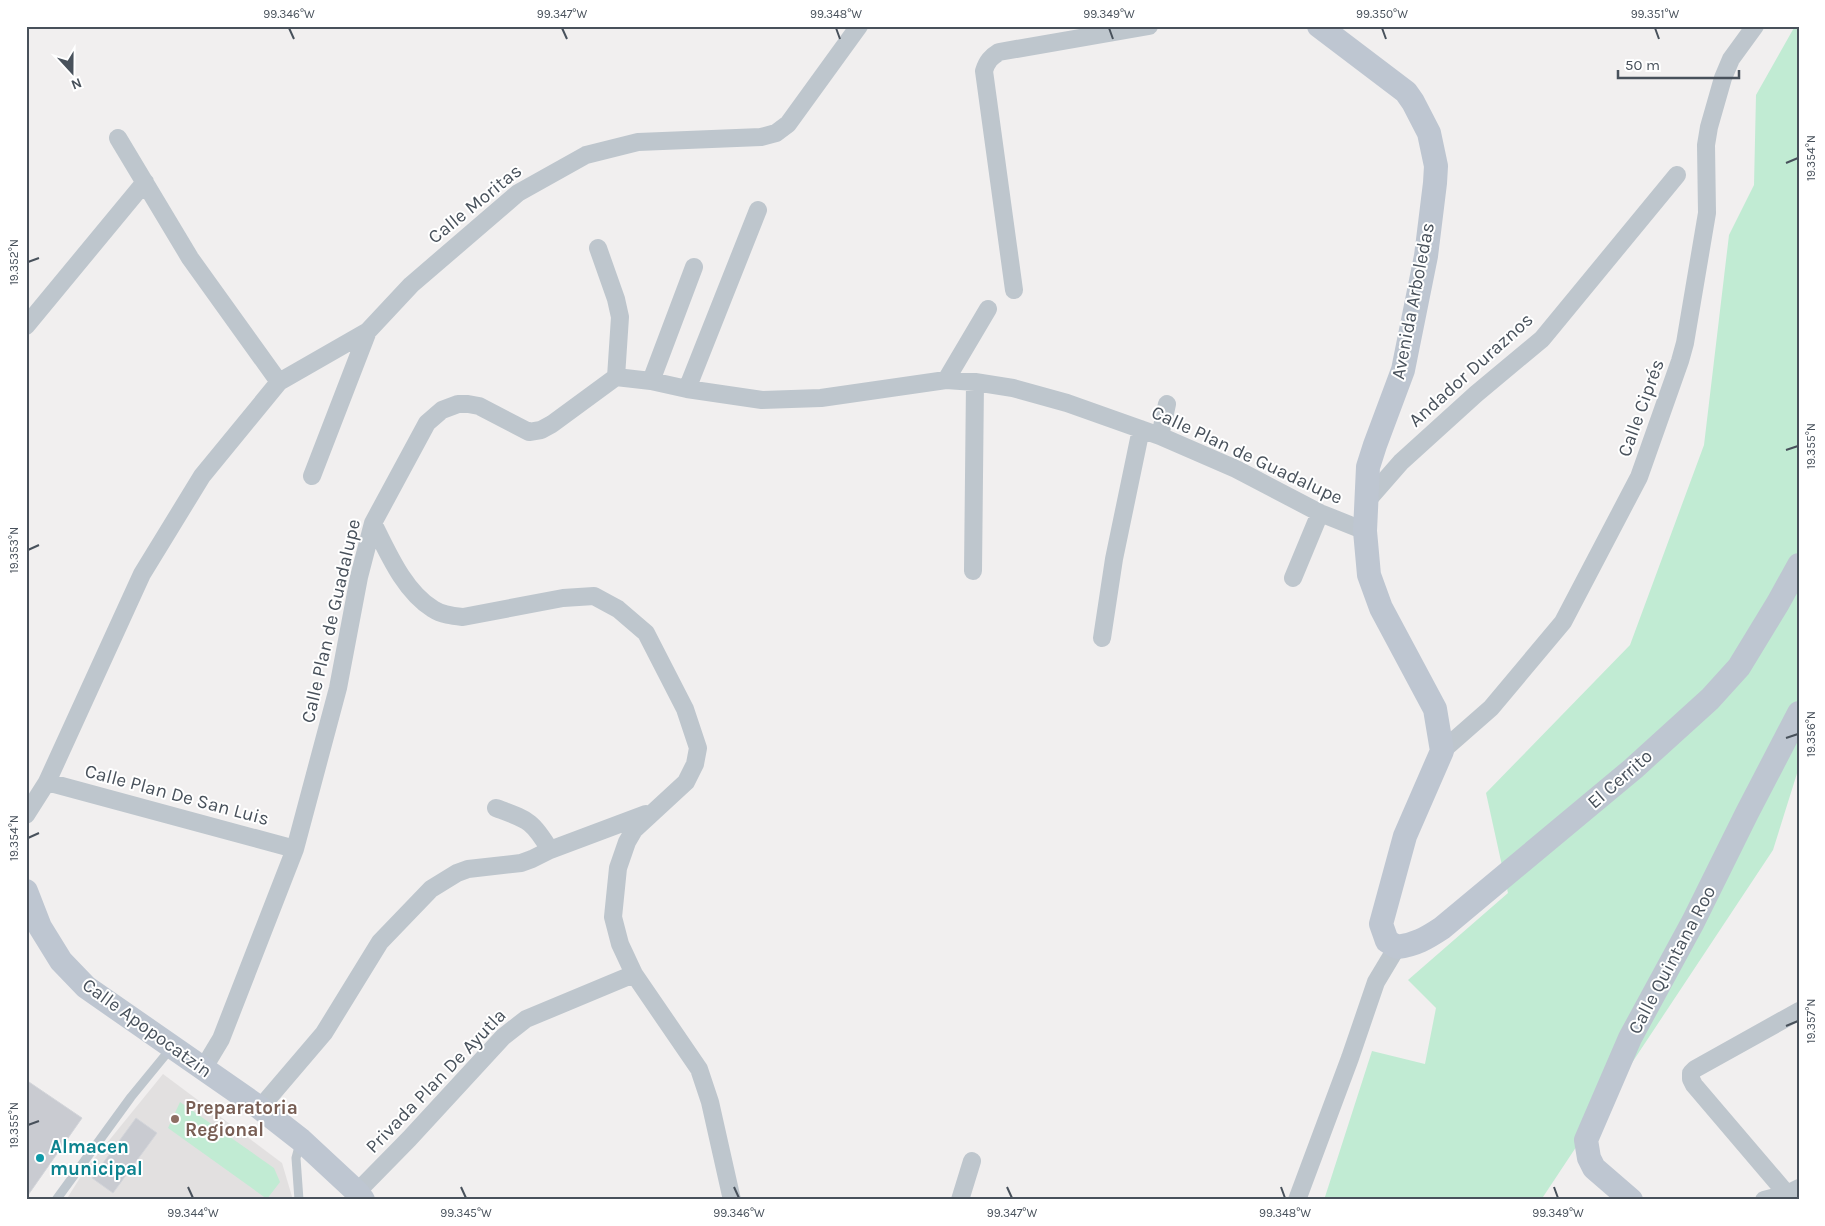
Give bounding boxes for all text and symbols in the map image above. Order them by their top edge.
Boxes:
text: 99.346°W [263,7,315,21]
text: 99.347°W [537,7,587,21]
text: 99.348°W [810,7,862,21]
text: 99.349°W [1083,7,1135,21]
text: 99.350°W [1356,7,1408,21]
text: 99.351°W [1631,7,1680,21]
north arrow [48,48,98,98]
scale bar [1618,48,1739,80]
text: 50 m [1625,56,1660,74]
text: N [69,74,84,93]
text: 19.354°N [1804,135,1818,181]
street label: Calle Moritas [424,160,526,248]
street label: Avenida Arboledas [1387,221,1439,381]
text: 19.352°N [7,239,21,285]
street label: Andador Duraznos [1404,309,1538,431]
street label: Calle Ciprés [1613,356,1669,460]
street label: Calle Plan de Guadalupe [1148,401,1346,509]
text: 19.355°N [1804,423,1818,469]
street label: Calle Plan de Guadalupe [297,517,365,725]
text: 19.353°N [7,527,21,573]
text: 19.356°N [1804,711,1818,757]
street label: El Cerrito [1583,745,1657,813]
street label: Calle Plan De San Luis [82,760,272,830]
text: 19.354°N [7,815,21,861]
street label: Calle Quintana Roo [1624,882,1720,1038]
street label: Calle Apopocatzin [78,974,216,1082]
text: 19.357°N [1804,999,1818,1043]
street label: Privada Plan De Ayutla [361,1004,511,1158]
place label: Preparatoria Regional [185,1097,298,1141]
text: 19.355°N [7,1102,21,1148]
marker: Preparatoria Regional [169,1113,181,1125]
place label: Almacen municipal [50,1136,143,1180]
marker: Almacen municipal [34,1152,46,1164]
text: 99.344°W [167,1206,219,1220]
text: 99.345°W [440,1206,492,1220]
text: 99.346°W [713,1206,765,1220]
text: 99.347°W [987,1206,1037,1220]
text: 99.348°W [1259,1206,1311,1220]
text: 99.349°W [1532,1206,1584,1220]

